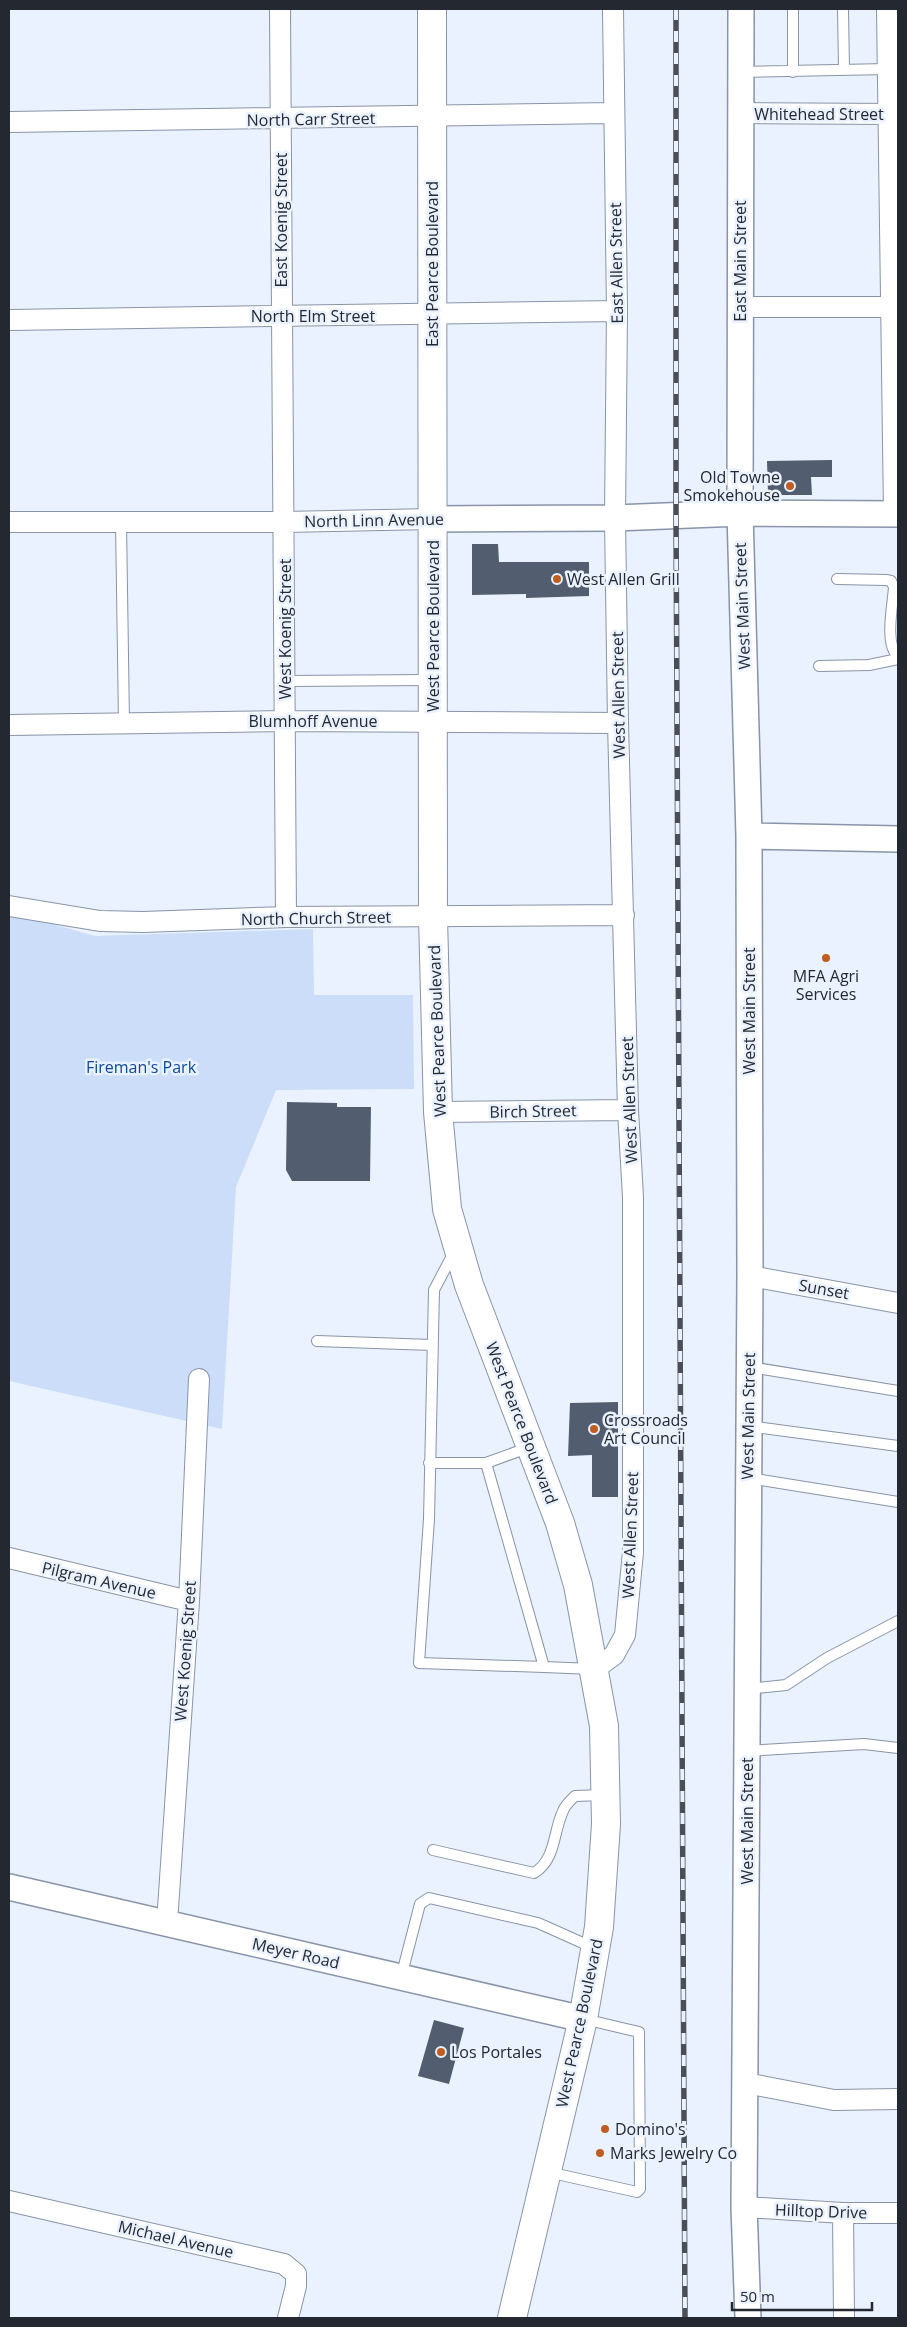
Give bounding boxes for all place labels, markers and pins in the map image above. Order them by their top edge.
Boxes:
place label: Old Towne Smokehouse [684,466,780,506]
marker: Old Towne Smokehouse [784,480,796,492]
place label: West Allen Grill [567,568,680,590]
marker: West Allen Grill [551,573,563,585]
marker: MFA Agri Services [820,952,832,964]
place label: MFA Agri Services [793,965,859,1005]
place label: Crossroads Art Council [604,1409,688,1449]
marker: Crossroads Art Council [588,1423,600,1435]
place label: Los Portales [451,2041,542,2063]
marker: Los Portales [435,2046,447,2058]
place label: Domino's [615,2118,686,2140]
marker: Domino's [599,2123,611,2135]
place label: Marks Jewelry Co [610,2142,737,2164]
marker: Marks Jewelry Co [594,2147,606,2159]

